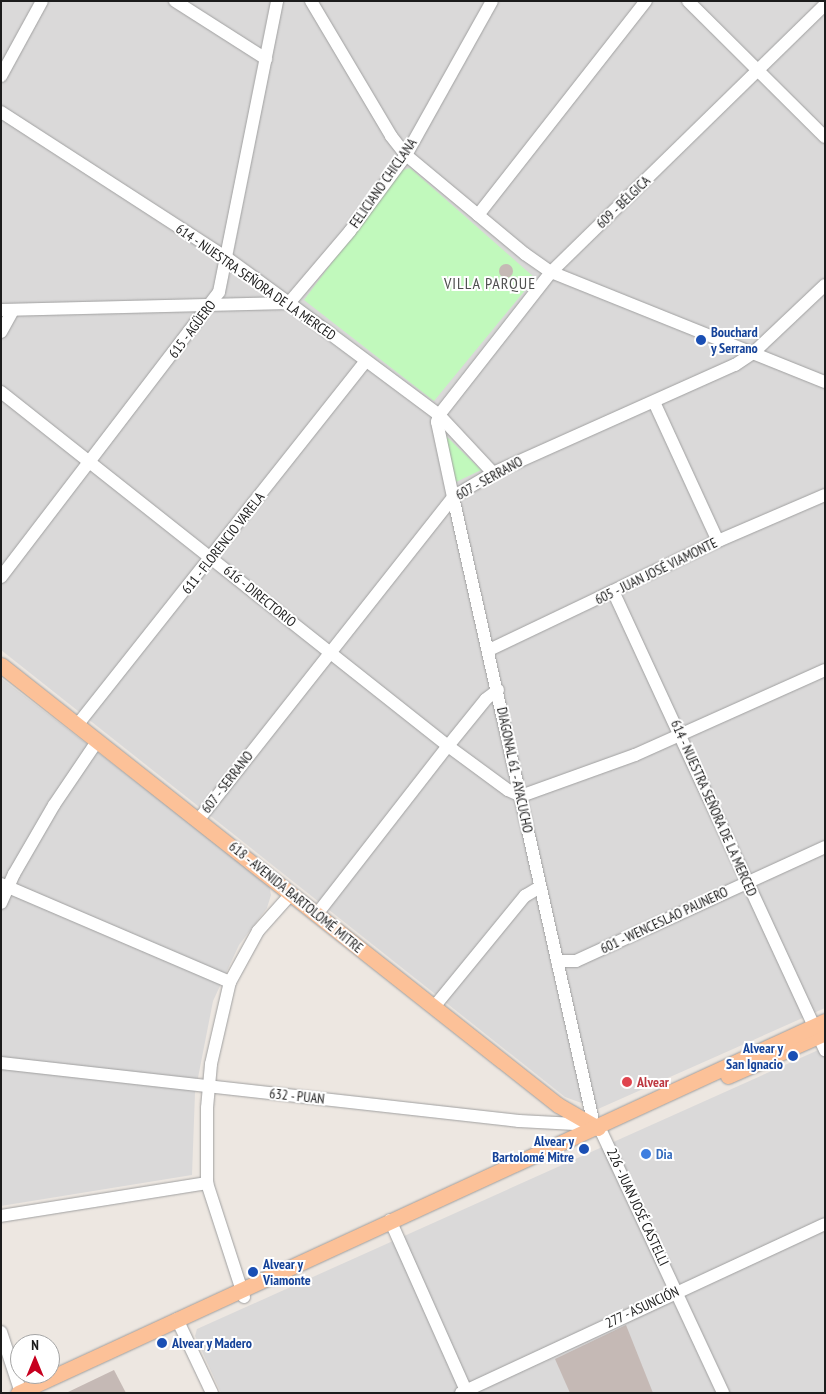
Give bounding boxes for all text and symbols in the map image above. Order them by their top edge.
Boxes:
street label: FELICIANO CHICLANA [346,135,420,231]
street label: 609 - BÉLGICA [592,172,654,232]
street label: 614 - NUESTRA SEÑORA DE LA MERCED [172,219,340,345]
district label: VILLA PARQUE [442,273,538,293]
street label: 615 - AGÜERO [164,296,220,362]
place label: Bouchard y Serrano [711,324,758,357]
marker: Bouchard y Serrano [695,334,707,346]
street label: 607 - SERRANO [452,452,526,504]
street label: 611 - FLORENCIO VARELA [178,488,268,598]
street label: 605 - JUAN JOSÉ VIAMONTE [591,534,721,608]
street label: 616 - DIRECTORIO [220,561,300,631]
street label: DIAGONAL 61 - AYACUCHO [493,705,537,835]
street label: 614 - NUESTRA SEÑORA DE LA MERCED [667,716,761,900]
street label: 607 - SERRANO [197,747,257,817]
street label: 618 - AVENIDA BARTOLOMÉ MITRE [225,837,367,957]
street label: 601 - WENCESLAO PAUNERO [597,883,731,957]
place label: Alvear y San Ignacio [726,1040,783,1072]
marker: Alvear y San Ignacio [787,1050,799,1062]
place label: Alvear [637,1074,669,1090]
marker: Alvear [621,1076,633,1088]
street label: 632 - PUAN [268,1085,326,1107]
place label: Alvear y Bartolomé Mitre [492,1133,574,1166]
marker: Alvear y Bartolomé Mitre [578,1143,590,1155]
street label: 226 - JUAN JOSÉ CASTELLI [603,1145,673,1269]
place label: Dia [656,1146,672,1162]
marker: Dia [640,1148,652,1160]
place label: Alvear y Viamonte [263,1256,311,1288]
marker: Alvear y Viamonte [247,1266,259,1278]
street label: 277 - ASUNCIÓN [602,1282,682,1332]
north arrow [10,1334,60,1384]
place label: Alvear y Madero [172,1335,253,1351]
text: N [31,1336,39,1354]
marker: Alvear y Madero [156,1337,168,1349]

